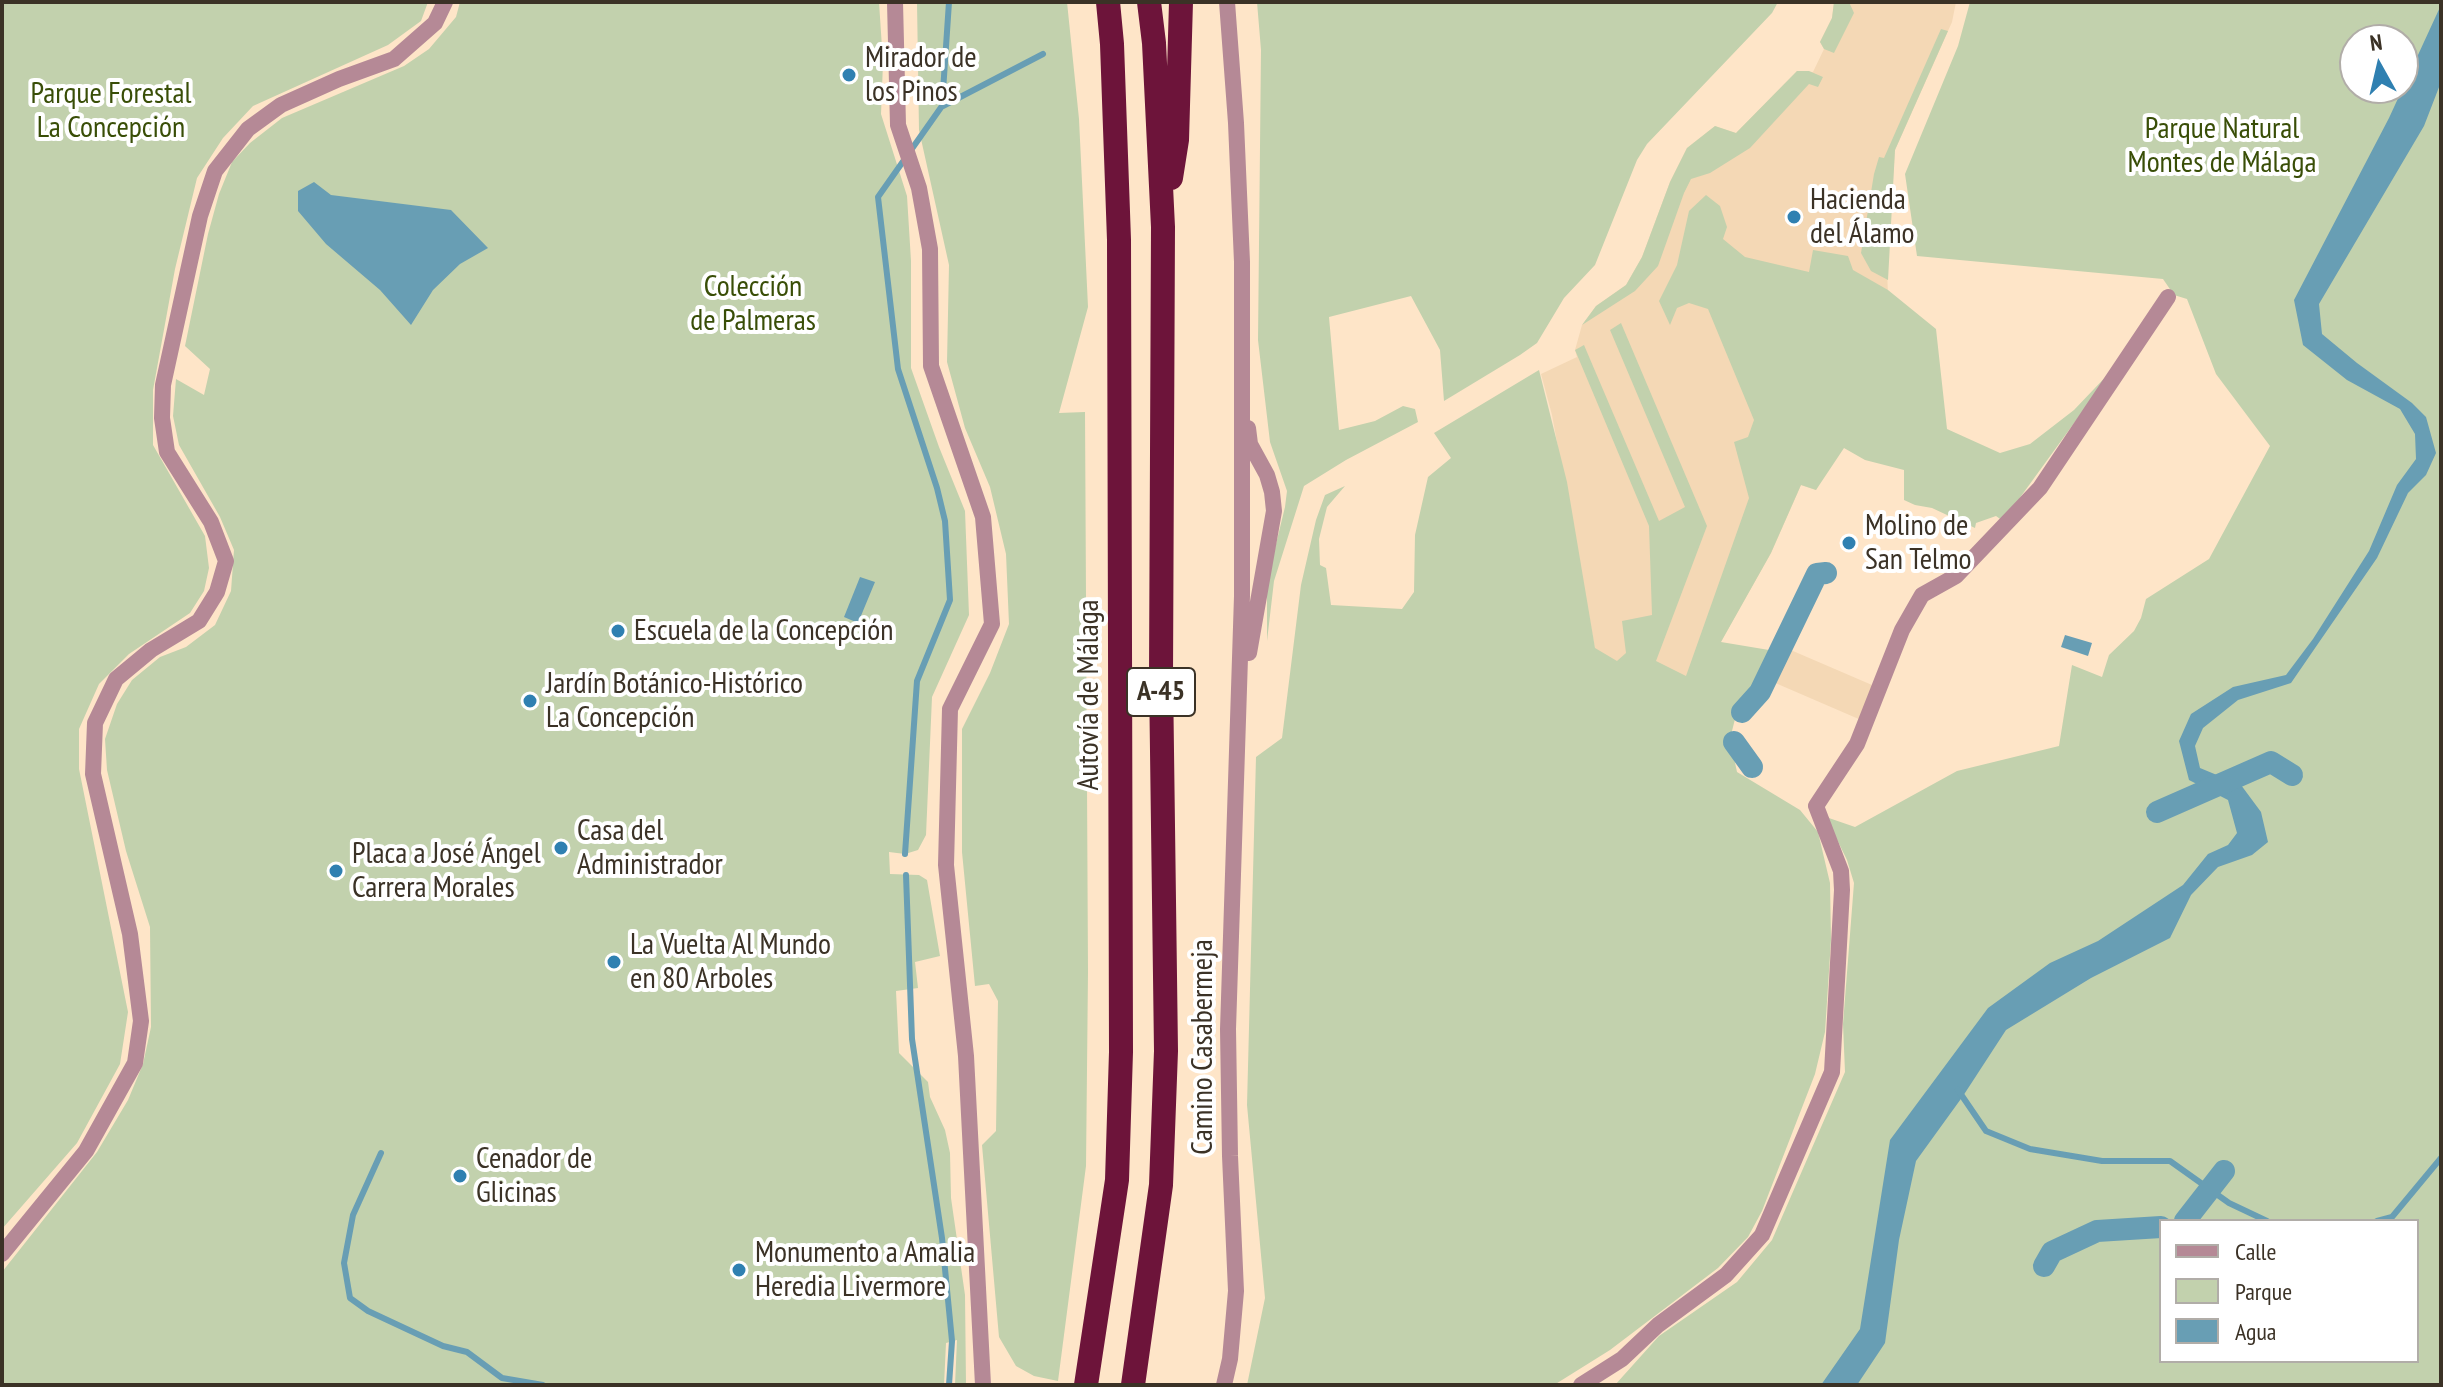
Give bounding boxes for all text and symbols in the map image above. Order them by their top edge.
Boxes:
north arrow [2339,24,2419,104]
text: N [2368,28,2384,57]
place label: Mirador de los Pinos [865,40,977,110]
marker: Mirador de los Pinos [840,66,858,84]
park label: Parque Forestal La Concepción [30,76,192,146]
park label: Parque Natural Montes de Málaga [2128,111,2316,182]
place label: Hacienda del Álamo [1810,182,1914,252]
marker: Hacienda del Álamo [1785,208,1803,226]
park label: Colección de Palmeras [690,269,816,340]
place label: Molino de San Telmo [1865,508,1972,578]
marker: Molino de San Telmo [1840,534,1858,552]
street label: Autovía de Málaga [1071,599,1107,791]
place label: Escuela de la Concepción [634,613,893,649]
marker: Escuela de la Concepción [609,622,627,640]
place label: Jardín Botánico-Histórico La Concepción [546,666,803,736]
road number: A-45 [1127,668,1195,716]
marker: Jardín Botánico-Histórico La Concepción [521,692,539,710]
place label: Casa del Administrador [577,813,723,884]
place label: Placa a José Ángel Carrera Morales [352,836,541,906]
marker: Casa del Administrador [552,839,570,857]
marker: Placa a José Ángel Carrera Morales [327,862,345,880]
place label: La Vuelta Al Mundo en 80 Arboles [630,927,831,998]
street label: Camino Casabermeja [1185,939,1221,1155]
marker: La Vuelta Al Mundo en 80 Arboles [605,953,623,971]
place label: Cenador de Glicinas [476,1141,592,1212]
marker: Cenador de Glicinas [451,1167,469,1185]
legend [2159,1219,2419,1363]
place label: Monumento a Amalia Heredia Livermore [755,1235,975,1306]
text: Calle [2235,1236,2276,1267]
marker: Monumento a Amalia Heredia Livermore [730,1261,748,1279]
text: Parque [2235,1276,2292,1307]
text: Agua [2235,1316,2276,1347]

